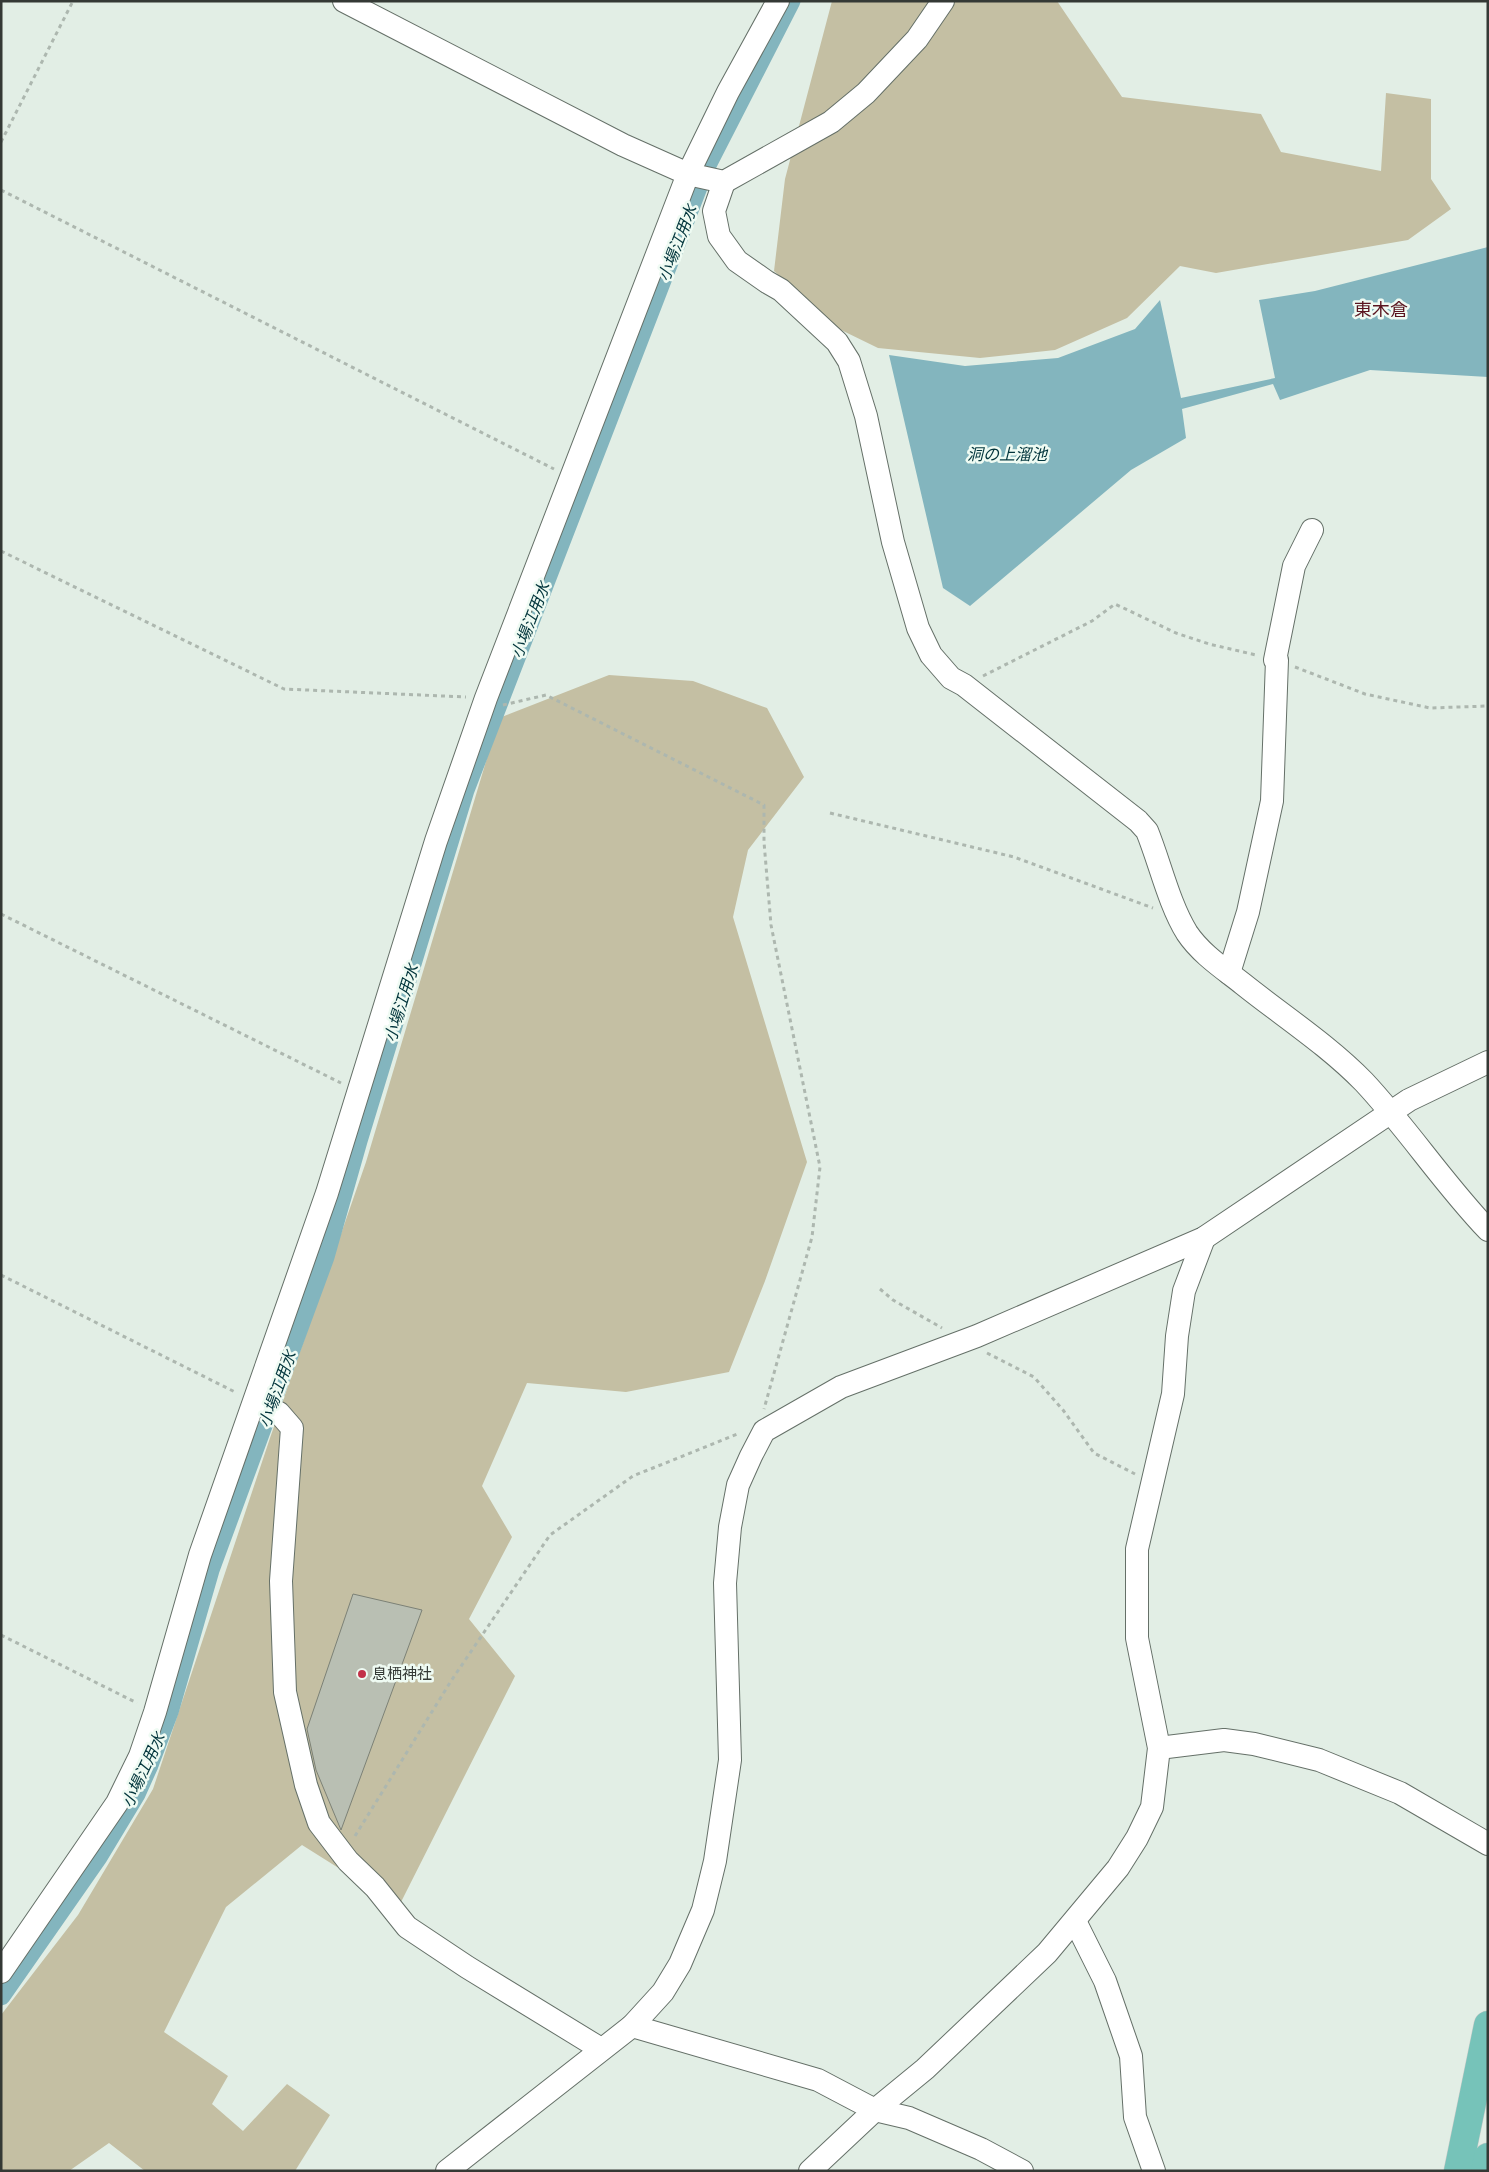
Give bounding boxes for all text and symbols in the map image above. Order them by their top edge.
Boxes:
water label: 小場江用水 [654,201,701,284]
district label: 東木倉 [1354,299,1408,321]
water label: 洞の上溜池 [967,445,1049,464]
water label: 小場江用水 [507,578,554,661]
water label: 小場江用水 [381,960,423,1044]
water label: 小場江用水 [255,1346,301,1430]
place label: 息栖神社 [372,1665,432,1683]
marker: 息栖神社 [356,1668,368,1680]
water label: 小場江用水 [118,1728,170,1810]

